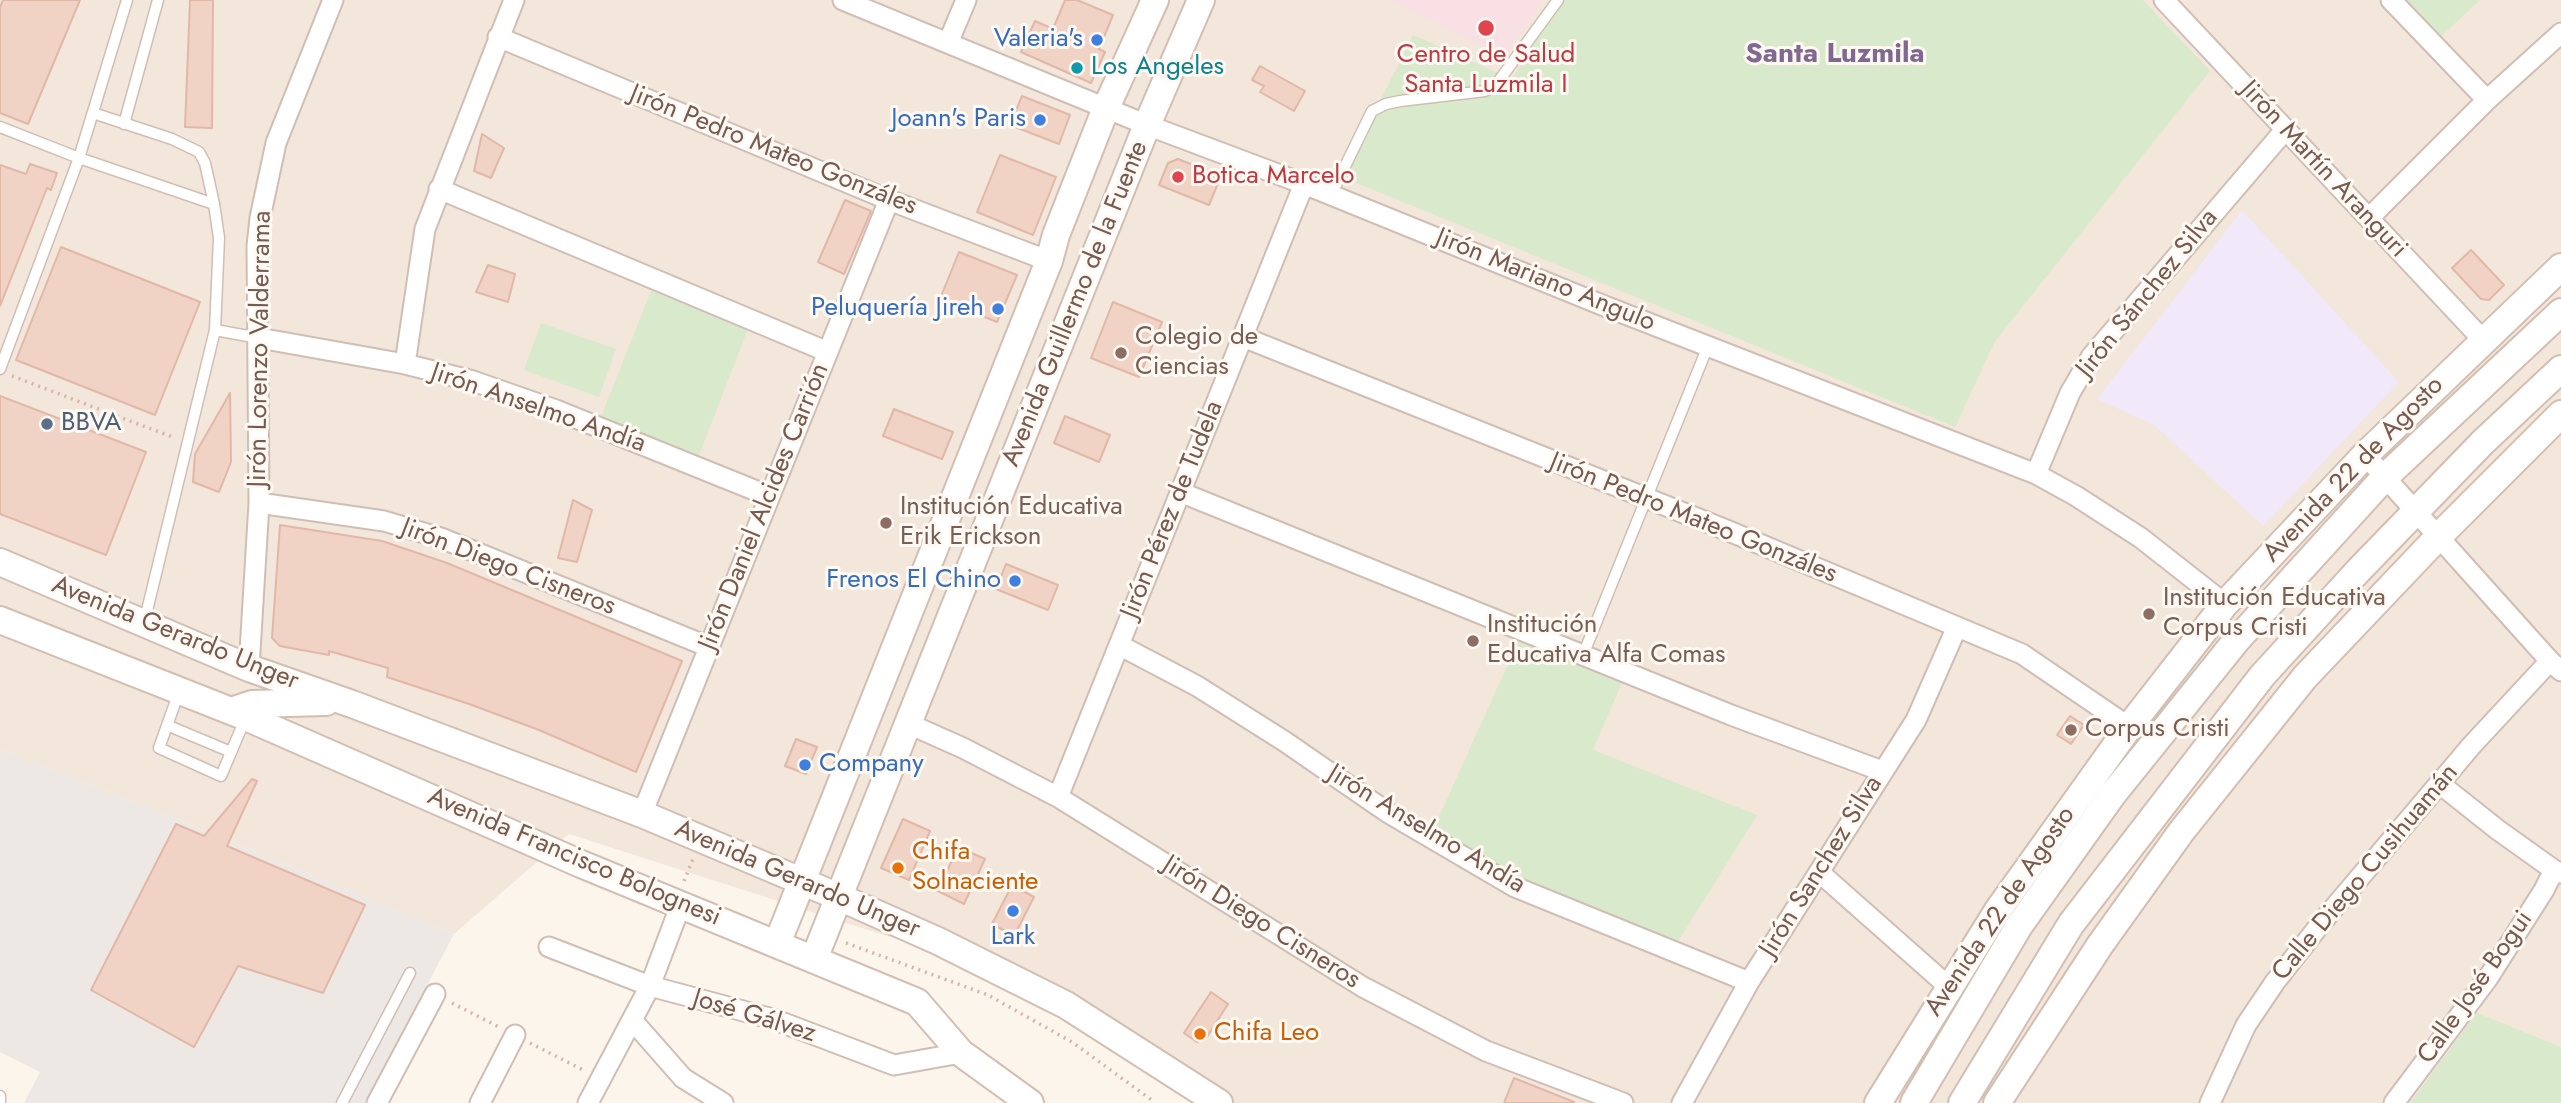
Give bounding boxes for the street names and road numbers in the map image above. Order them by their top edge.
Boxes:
street label: Jirón Martín Aranguri [2233,75,2413,265]
street label: Jirón Pedro Mateo Gonzáles [625,79,921,223]
street label: Avenida Guillermo de la Fuente [996,137,1156,471]
street label: Jirón Sánchez Silva [2071,204,2225,384]
street label: Jirón Lorenzo Valderrama [243,210,279,488]
street label: Jirón Mariano Angulo [1431,223,1659,339]
street label: Jirón Anselmo Andía [427,358,649,460]
street label: Jirón Daniel Alcides Carrión [693,359,837,655]
street label: Avenida 22 de Agosto [2257,371,2451,569]
street label: Jirón Pérez de Tudela [1115,397,1231,623]
street label: Jirón Pedro Mateo Gonzáles [1545,447,1841,591]
street label: Jirón Diego Cisneros [396,513,620,623]
street label: Avenida Gerardo Unger [47,570,303,698]
street label: Calle Diego Cusihuamán [2266,758,2466,988]
street label: Jirón Anselmo Andía [1322,759,1530,901]
street label: Jirón Sanchez Silva [1754,771,1890,963]
street label: Avenida Francisco Bolognesi [423,782,725,934]
street label: Avenida 22 de Agosto [1919,801,2083,1023]
street label: Avenida Gerardo Unger [670,814,924,946]
street label: Jirón Diego Cisneros [1156,850,1366,996]
street label: Calle José Bogui [2412,906,2540,1070]
street label: José Gálvez [689,984,819,1050]

